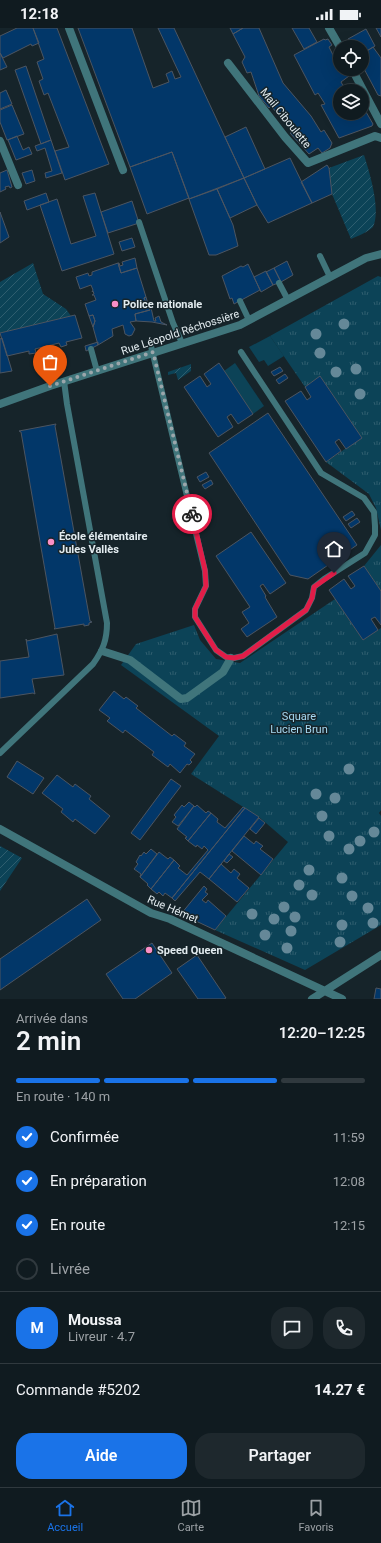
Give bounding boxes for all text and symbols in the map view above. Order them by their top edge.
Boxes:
text: 12:18 [20,5,59,23]
map controls [333,40,369,120]
button: locate [333,40,369,76]
button: layers [333,84,369,120]
street label: Mail Ciboulette [257,86,314,151]
place label: Police nationale [123,298,202,311]
marker: Police nationale [110,299,120,309]
street label: Rue Léopold Réchossière [119,307,241,358]
pin [33,345,67,386]
icon: bag [39,351,61,373]
courier [172,494,212,534]
icon: bike [181,503,203,525]
place label: École élémentaire Jules Vallès [59,530,147,556]
pin [317,532,351,573]
marker: École élémentaire Jules Vallès [46,537,56,547]
icon: home [323,538,345,560]
park label: Square Lucien Brun [270,710,328,736]
street label: Rue Hémet [145,893,201,926]
place label: Speed Queen [157,944,223,957]
marker: Speed Queen [144,945,154,955]
text: Arrivée dans [16,1011,88,1026]
text: 12:20–12:25 [279,1024,365,1042]
text: 2 min [16,1026,81,1056]
text: En route · 140 m [16,1089,110,1104]
icon: check [16,1126,38,1148]
text: Confirmée [50,1128,119,1146]
text: 11:59 [333,1130,365,1145]
icon: check [16,1170,38,1192]
text: En préparation [50,1172,147,1190]
text: 12:08 [333,1174,365,1189]
icon: check [16,1214,38,1236]
text: En route [50,1216,105,1234]
text: 12:15 [333,1218,365,1233]
text: Livrée [50,1260,90,1278]
button: chat [271,1307,313,1349]
button: phone [323,1307,365,1349]
text: Moussa [68,1311,121,1329]
text: M [30,1319,44,1337]
text: Livreur · 4.7 [68,1329,135,1344]
text: Commande #5202 [16,1381,140,1399]
text: 14.27 € [314,1381,365,1399]
button: Aide [16,1433,187,1479]
button: Partager [195,1433,365,1479]
tab: Accueil [47,1497,83,1534]
tab: Carte [177,1497,204,1534]
tab: Favoris [298,1497,334,1534]

